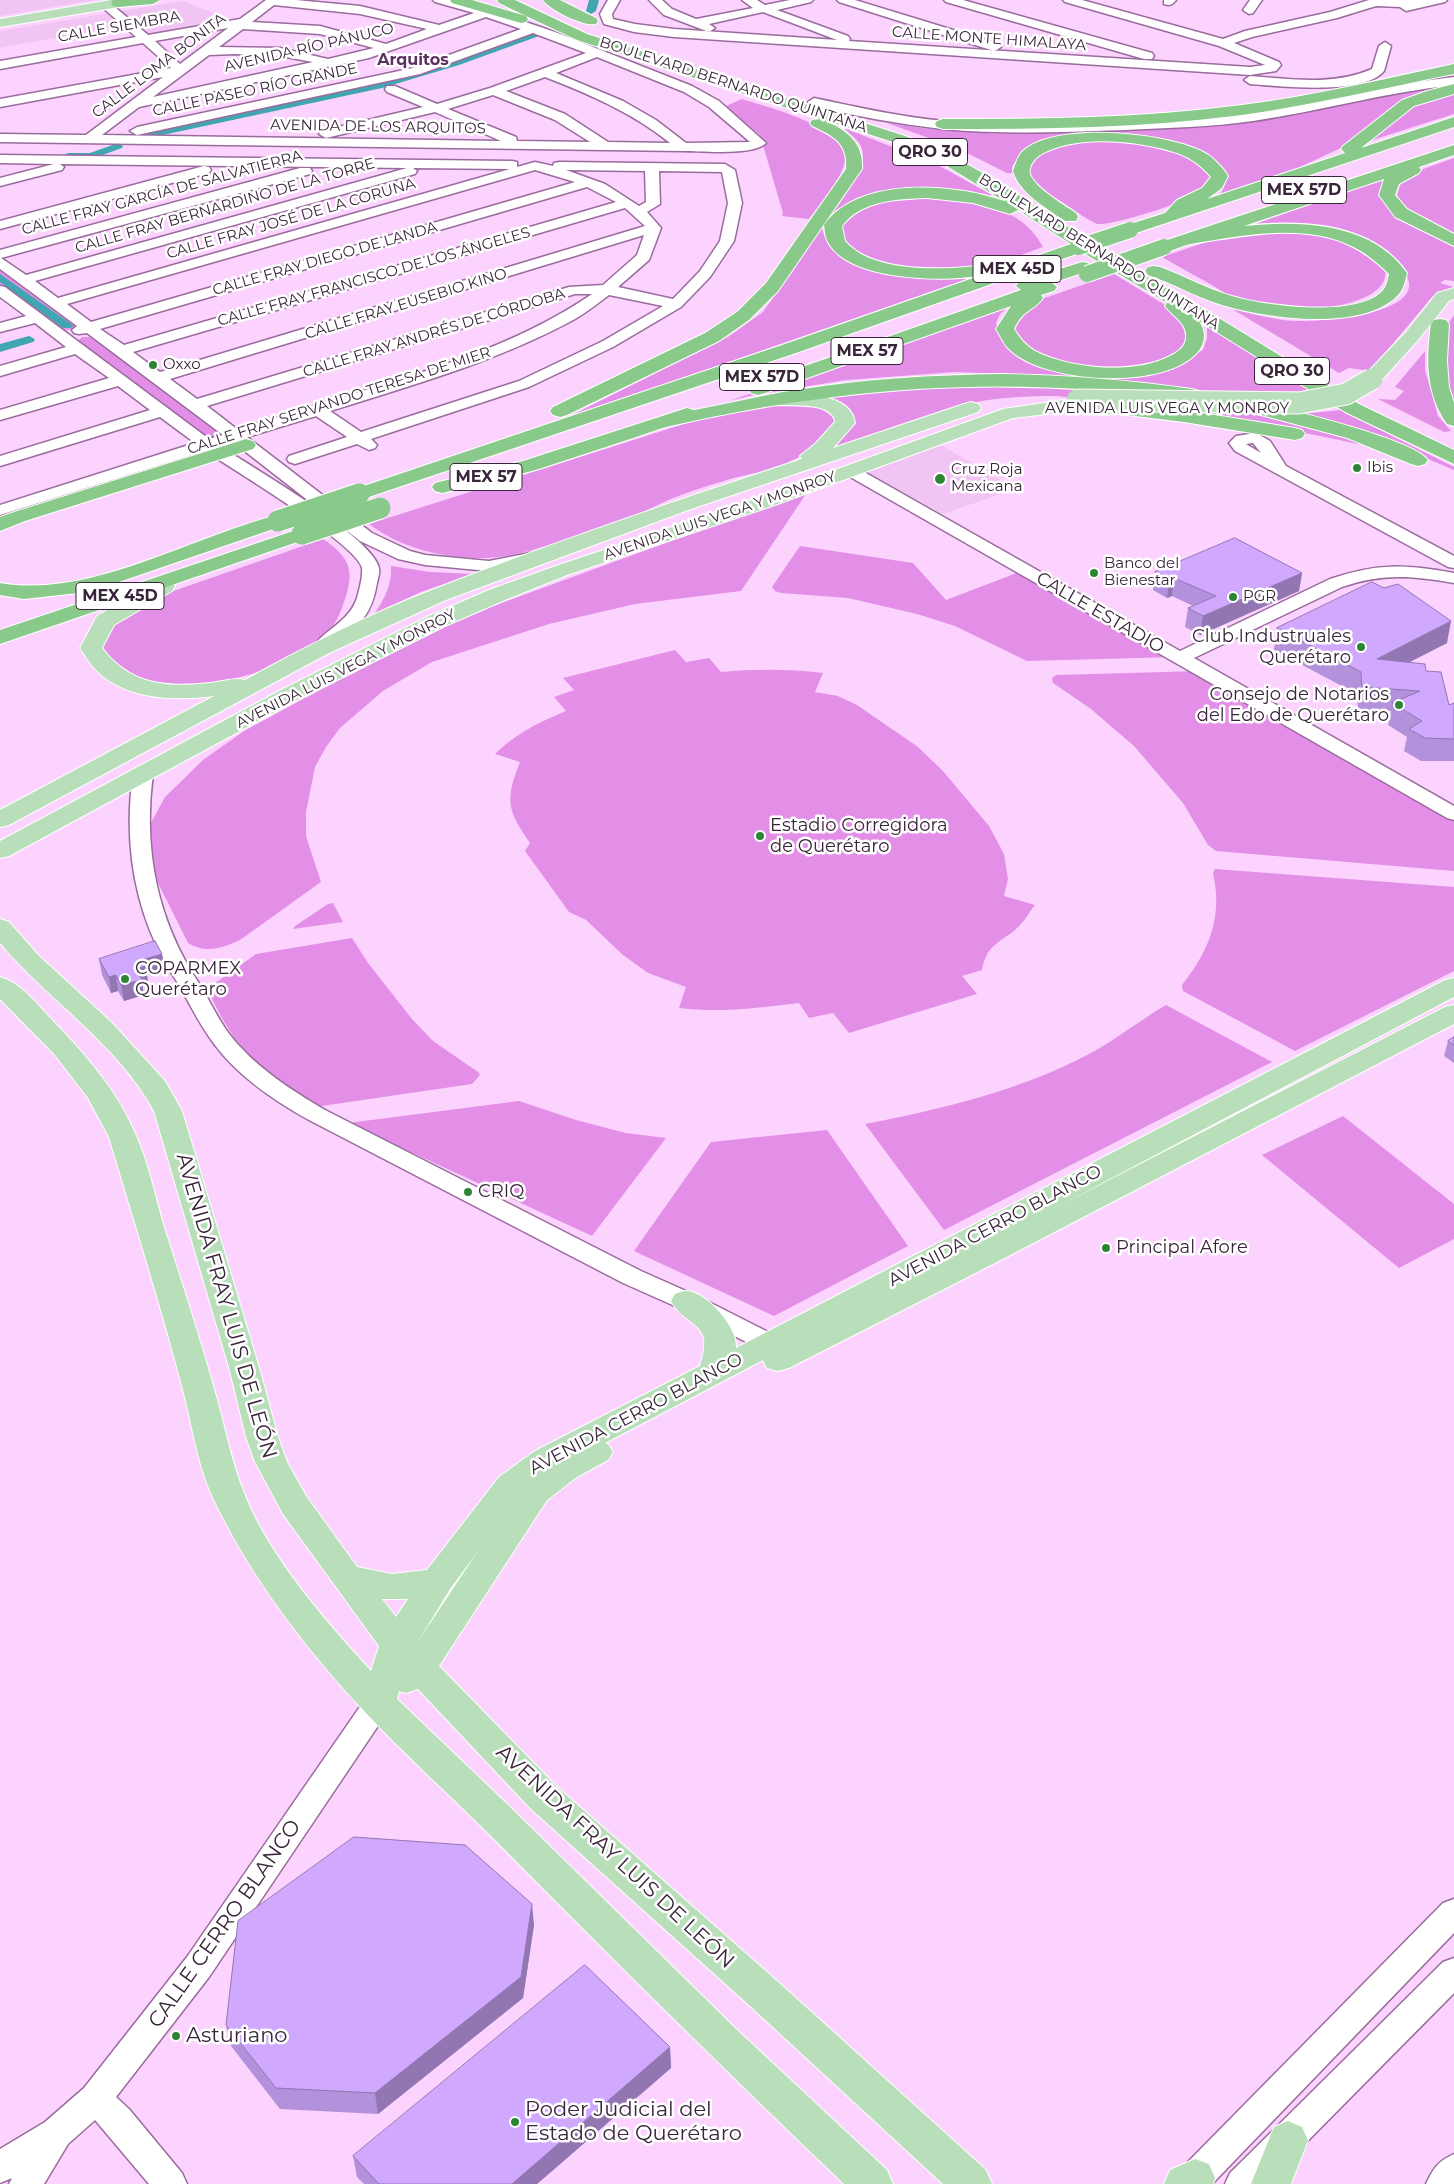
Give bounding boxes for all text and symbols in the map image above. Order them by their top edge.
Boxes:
street label: CALLE SIEMBRA [56,7,182,47]
street label: CALLE LOMA BONITA [89,10,229,122]
street label: AVENIDA RÍO PÁNUCO [222,20,396,76]
street label: CALLE MONTE HIMALAYA [891,23,1087,55]
street label: BOULEVARD BERNARDO QUINTANA [597,33,869,137]
district label: Arquitos [377,50,449,70]
street label: CALLE PASEO RÍO GRANDE [151,59,359,121]
street label: AVENIDA DE LOS ARQUITOS [270,116,486,138]
road number: QRO 30 [892,138,968,166]
street label: CALLE FRAY GARCÍA DE SALVATIERRA [20,147,304,239]
street label: CALLE FRAY BERNARDINO DE LA TORRE [73,155,377,257]
street label: BOULEVARD BERNARDO QUINTANA [975,170,1223,334]
street label: CALLE FRAY JOSÉ DE LA CORUNA [164,175,418,263]
road number: MEX 57D [1262,176,1346,204]
street label: CALLE FRAY DIEGO DE LANDA [211,218,439,300]
street label: CALLE FRAY FRANCISCO DE LOS ÁNGELES [216,224,532,330]
road number: MEX 45D [973,255,1061,282]
street label: CALLE FRAY EUSEBIO KINO [303,265,509,343]
street label: CALLE FRAY ANDRÉS DE CÓRDOBA [301,285,567,381]
road number: MEX 57 [831,338,903,364]
street label: CALLE FRAY SERVANDO TERESA DE MIER [185,343,493,459]
place label: Oxxo [163,356,201,374]
road number: QRO 30 [1254,358,1330,384]
marker: Oxxo [147,359,159,371]
road number: MEX 57D [720,364,804,391]
street label: AVENIDA LUIS VEGA Y MONROY [1045,400,1289,418]
place label: Ibis [1367,459,1393,477]
place label: Cruz Roja Mexicana [951,461,1022,496]
marker: Ibis [1351,462,1363,474]
road number: MEX 57 [450,464,522,491]
street label: AVENIDA LUIS VEGA Y MONROY [602,468,838,564]
marker: Cruz Roja Mexicana [933,472,947,486]
place label: Banco del Bienestar [1104,555,1179,590]
marker: Banco del Bienestar [1088,567,1100,579]
street label: CALLE ESTADIO [1032,568,1168,658]
road number: MEX 45D [76,582,164,610]
place label: PGR [1243,588,1276,606]
marker: PGR [1227,591,1239,603]
street label: AVENIDA LUIS VEGA Y MONROY [233,606,459,732]
place label: Club Industruales Querétaro [1192,626,1351,669]
marker: Club Industruales Querétaro [1355,641,1367,653]
place label: Consejo de Notarios del Edo de Querétaro [1197,684,1389,726]
marker: Consejo de Notarios del Edo de Querétaro [1393,699,1405,711]
place label: Estadio Corregidora de Querétaro [770,815,948,858]
marker: Estadio Corregidora de Querétaro [754,830,766,842]
place label: COPARMEX Querétaro [135,958,241,1001]
marker: COPARMEX Querétaro [119,973,131,985]
street label: AVENIDA FRAY LUIS DE LEÓN [170,1150,282,1462]
street label: AVENIDA CERRO BLANCO [885,1160,1105,1292]
place label: CRIQ [478,1181,524,1203]
marker: CRIQ [462,1186,474,1198]
place label: Principal Afore [1116,1237,1248,1259]
marker: Principal Afore [1100,1242,1112,1254]
street label: AVENIDA CERRO BLANCO [526,1348,746,1480]
street label: AVENIDA FRAY LUIS DE LEÓN [491,1740,739,1974]
street label: CALLE CERRO BLANCO [143,1815,307,2033]
place label: Asturiano [186,2023,287,2049]
marker: Asturiano [170,2030,182,2042]
place label: Poder Judicial del Estado de Querétaro [525,2097,742,2147]
marker: Poder Judicial del Estado de Querétaro [509,2116,521,2128]

